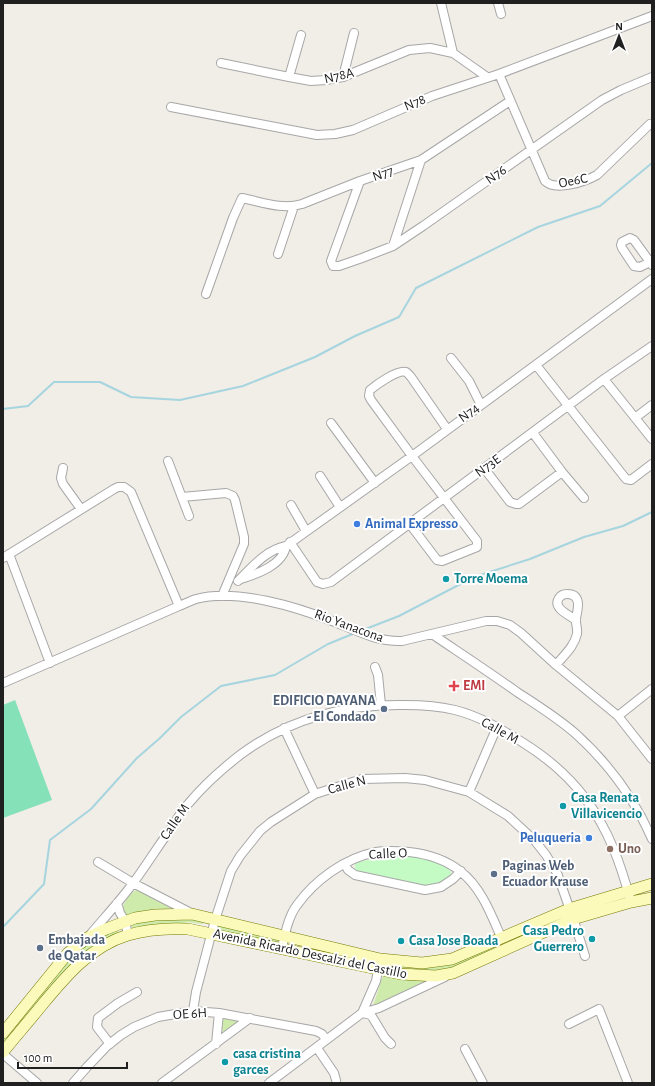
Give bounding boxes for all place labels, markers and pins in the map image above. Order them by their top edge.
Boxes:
place label: Animal Expresso [365,517,458,531]
marker: Animal Expresso [352,519,362,529]
place label: Torre Moema [454,572,528,586]
marker: Torre Moema [441,574,451,584]
place label: EMI [463,679,485,693]
marker: EMI [448,680,460,692]
place label: EDIFICIO DAYANA - El Condado [273,694,377,724]
marker: EDIFICIO DAYANA - El Condado [379,704,389,714]
place label: Casa Renata Villavicencio [571,791,642,821]
marker: Casa Renata Villavicencio [558,801,568,811]
place label: Peluqueria [520,831,581,845]
marker: Peluqueria [584,833,594,843]
place label: Uno [618,842,641,856]
marker: Uno [605,844,615,854]
place label: Paginas Web Ecuador Krause [502,859,589,889]
marker: Paginas Web Ecuador Krause [489,869,499,879]
place label: Casa Pedro Guerrero [523,924,584,954]
place label: Embajada de Qatar [48,933,105,963]
place label: Casa Jose Boada [409,934,499,948]
marker: Casa Pedro Guerrero [587,934,597,944]
marker: Casa Jose Boada [396,936,406,946]
marker: Embajada de Qatar [35,943,45,953]
place label: casa cristina garces [233,1047,301,1077]
marker: casa cristina garces [220,1057,230,1067]

